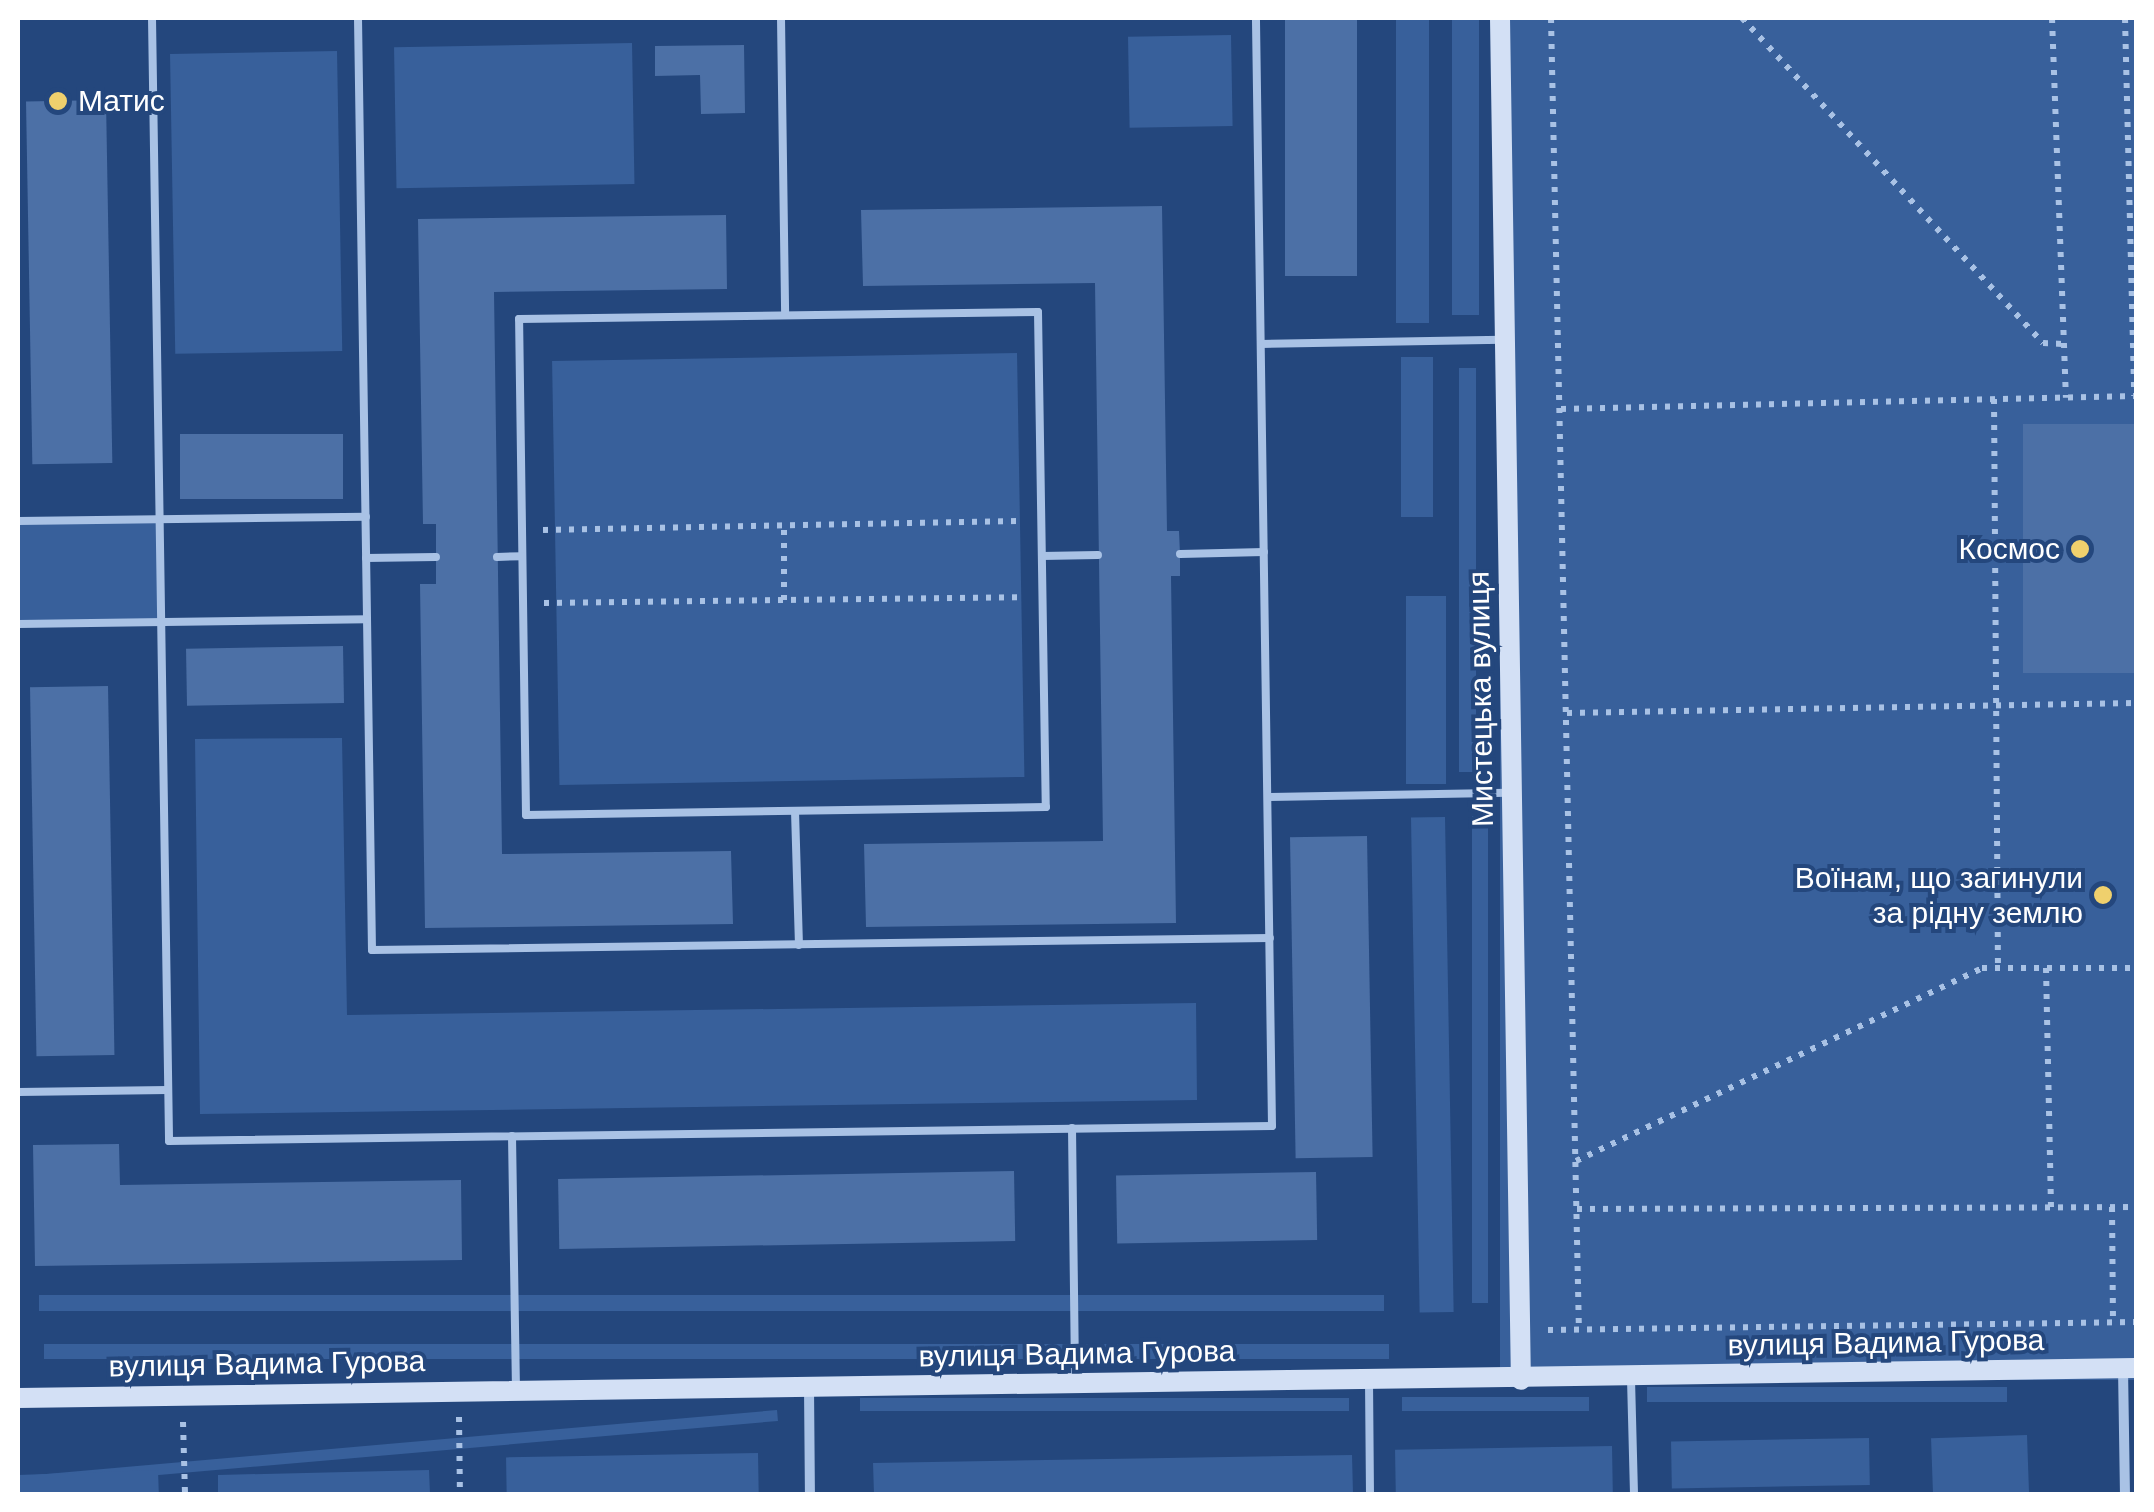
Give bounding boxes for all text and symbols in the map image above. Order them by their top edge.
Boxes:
place label: Матис [78,83,165,119]
marker: Матис [47,90,69,112]
place label: Космос [1959,531,2060,567]
marker: Космос [2069,538,2091,560]
street label: Мистецька вулиця [1461,571,1501,827]
place label: Воїнам, що загинули за рідну землю [1795,860,2083,930]
marker: Воїнам, що загинули за рідну землю [2092,884,2114,906]
street label: вулиця Вадима Гурова [1727,1322,2045,1364]
street label: вулиця Вадима Гурова [918,1333,1236,1375]
street label: вулиця Вадима Гурова [108,1343,426,1385]

